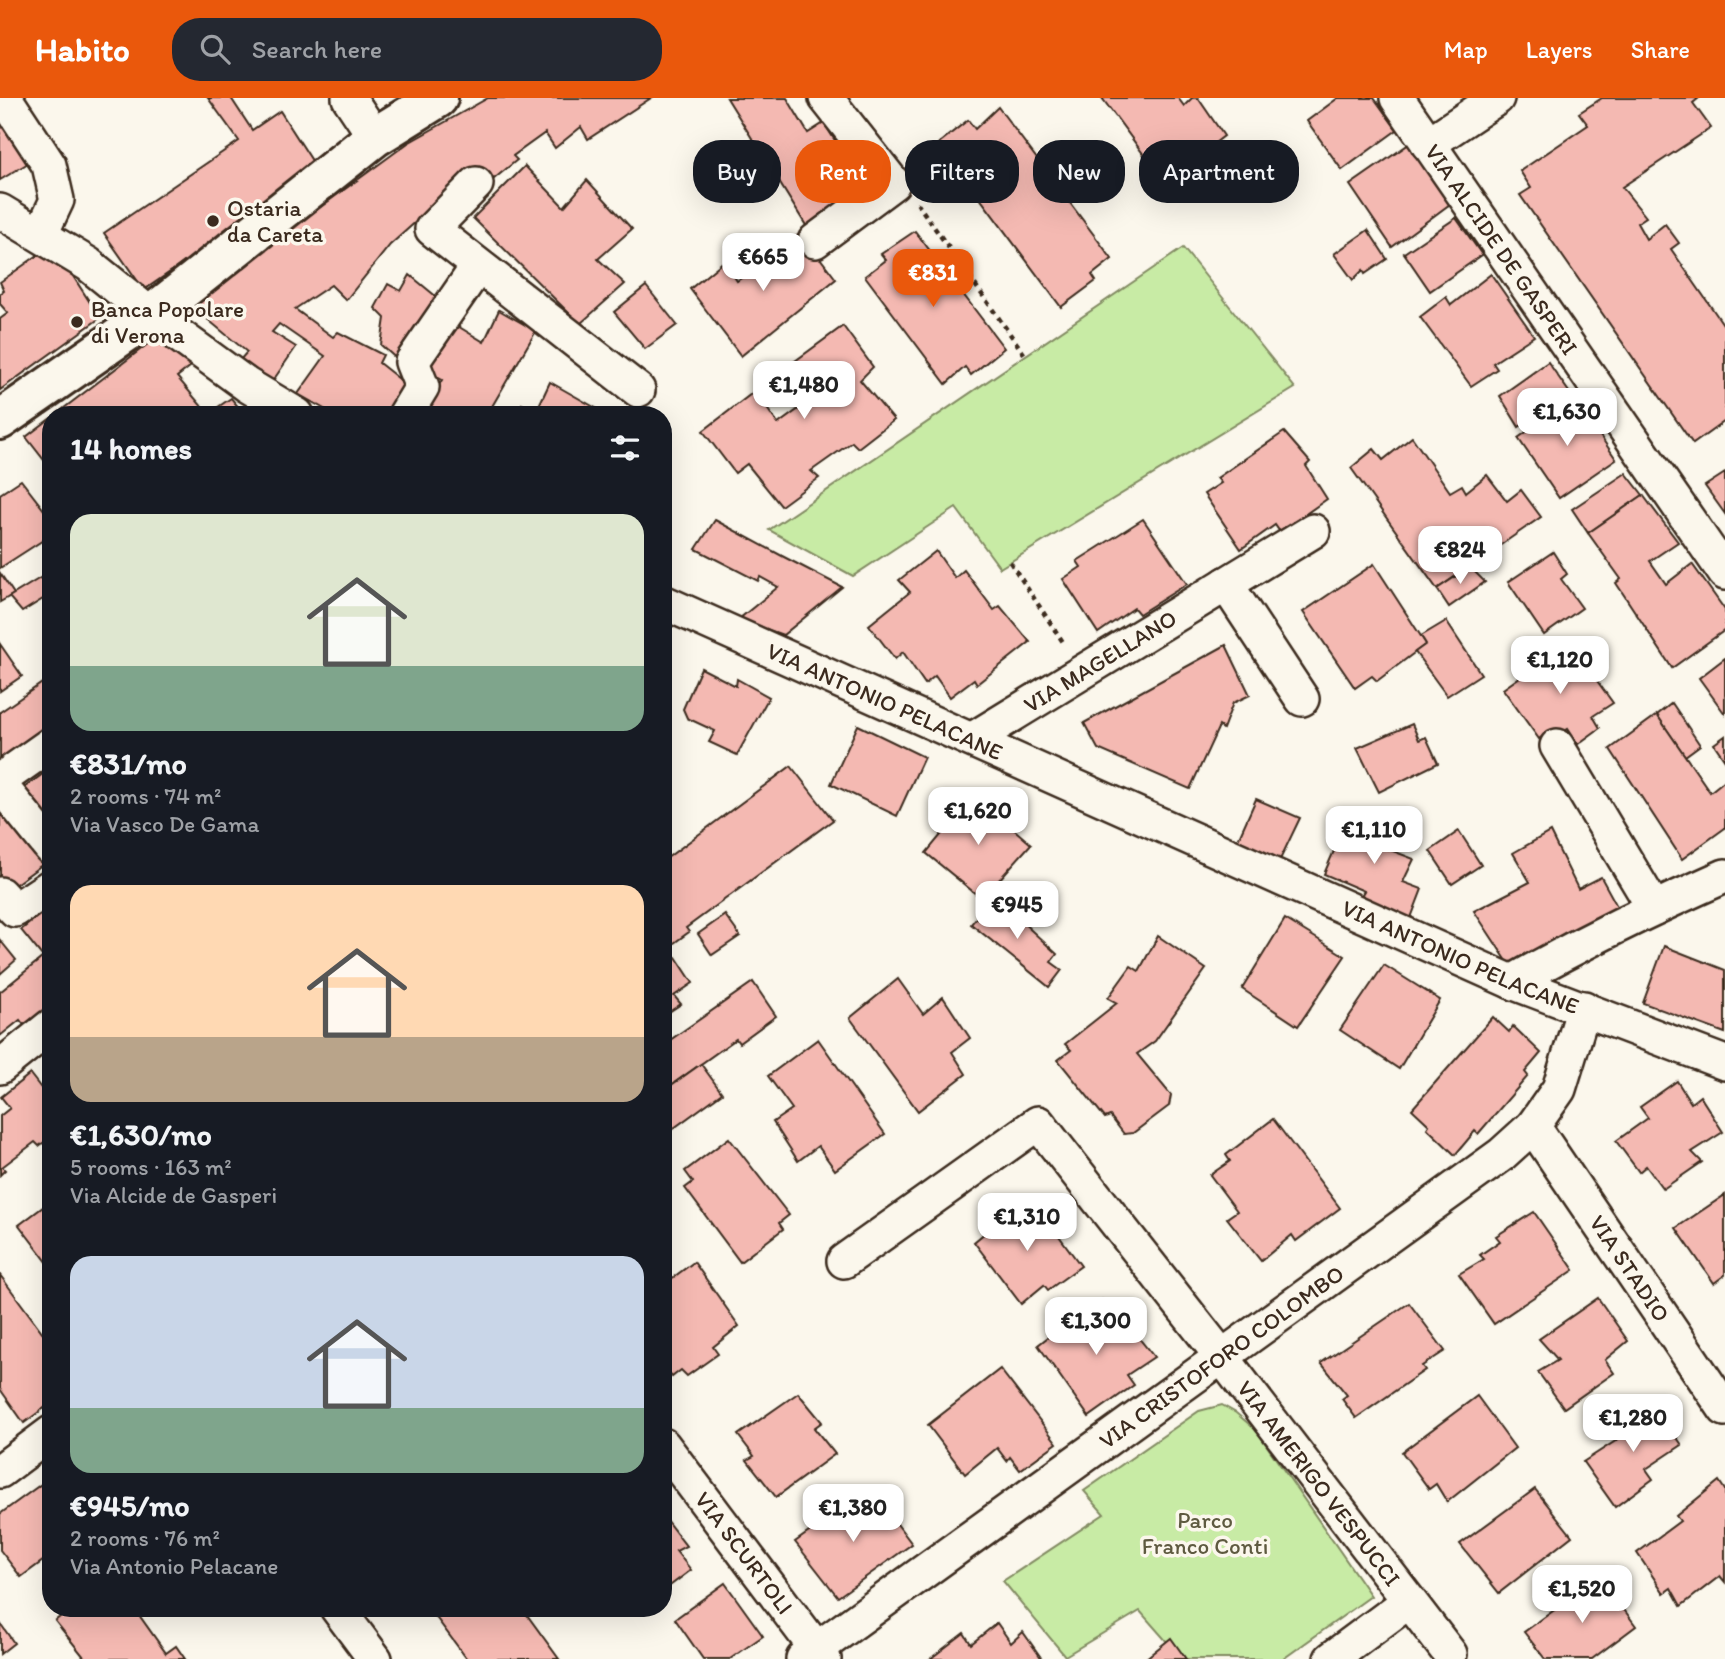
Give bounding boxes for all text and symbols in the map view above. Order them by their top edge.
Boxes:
search box [172,18,662,81]
text: Habito [35,30,130,69]
icon: search [196,30,234,68]
text: Search here [252,33,382,65]
text: Map [1444,35,1488,64]
text: Layers [1526,35,1593,64]
text: Share [1631,35,1690,64]
street label: VIA ALCIDE DE GASPERI [1419,139,1584,360]
chip: Buy [693,140,781,203]
chip: Rent [795,140,891,203]
chip: Filters [905,140,1019,203]
chip: New [1033,140,1125,203]
chip: Apartment [1139,140,1299,203]
place label: Ostaria da Careta [227,194,323,248]
marker: Ostaria da Careta [205,213,221,229]
pin: €665 [722,234,804,293]
text: €665 [738,242,788,270]
pin: €831 [892,250,974,309]
text: €831 [909,258,957,286]
place label: Banca Popolare di Verona [91,295,244,349]
marker: Banca Popolare di Verona [69,314,85,330]
pin: €1,480 [747,362,861,421]
text: €1,480 [769,370,839,398]
pin: €1,630 [1510,388,1624,448]
text: €1,630 [1533,397,1601,425]
icon: filters [606,429,644,467]
text: 14 homes [70,430,192,467]
pin: €824 [1419,526,1501,586]
text: €824 [1434,535,1486,563]
icon: home [294,559,420,685]
street label: VIA MAGELLANO [1019,604,1182,719]
street label: VIA ANTONIO PELACANE [763,636,1007,766]
pin: €1,120 [1503,636,1617,696]
text: €1,120 [1527,645,1593,673]
text: €831/mo [70,745,187,782]
text: 2 rooms · 74 m² [70,782,222,810]
pin: €1,620 [921,788,1035,847]
text: €1,620 [944,796,1012,824]
pin: €1,110 [1317,806,1431,866]
text: Via Vasco De Gama [70,810,260,838]
text: €1,110 [1342,815,1406,843]
pin: €945 [976,882,1058,941]
text: €945 [991,890,1043,918]
street label: VIA ANTONIO PELACANE [1338,894,1583,1020]
icon: home [294,930,420,1056]
text: €1,630/mo [70,1116,212,1153]
text: 5 rooms · 163 m² [70,1153,232,1181]
text: Via Alcide de Gasperi [70,1181,277,1209]
pin: €1,310 [970,1194,1084,1253]
text: €1,310 [994,1202,1060,1230]
street label: VIA STADIO [1583,1210,1676,1327]
street label: VIA CRISTOFORO COLOMBO [1094,1259,1349,1455]
pin: €1,300 [1039,1298,1153,1357]
icon: home [294,1301,420,1427]
text: €1,300 [1061,1306,1131,1334]
street label: VIA AMERIGO VESPUCCI [1231,1375,1407,1592]
pin: €1,280 [1576,1394,1690,1454]
text: €1,280 [1599,1403,1667,1431]
pin: €1,380 [796,1484,910,1544]
street label: VIA SCURTOLI [689,1486,799,1620]
text: €945/mo [70,1487,190,1524]
text: €1,380 [819,1493,887,1521]
park label: Parco Franco Conti [1142,1506,1268,1560]
text: 2 rooms · 76 m² [70,1524,220,1552]
text: Via Antonio Pelacane [70,1552,278,1580]
pin: €1,520 [1525,1566,1639,1625]
text: €1,520 [1548,1574,1616,1602]

